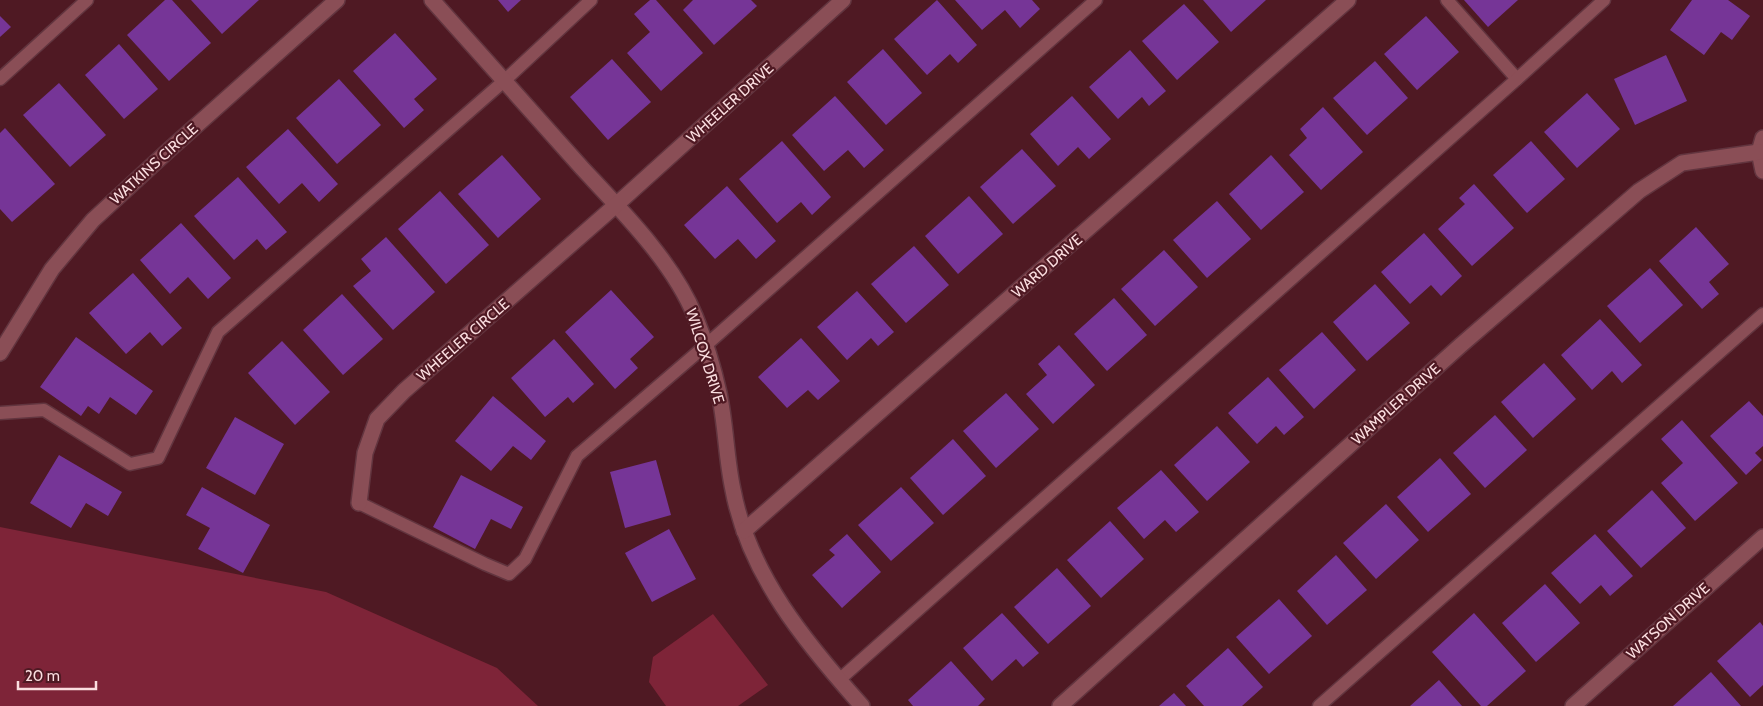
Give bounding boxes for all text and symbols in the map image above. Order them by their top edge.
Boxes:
street label: WHEELER DRIVE [683,59,777,147]
street label: WATKINS CIRCLE [106,120,202,208]
street label: WARD DRIVE [1008,231,1086,301]
street label: WHEELER CIRCLE [413,295,513,385]
street label: WILCOX DRIVE [682,306,728,406]
street label: WAMPLER DRIVE [1348,359,1444,449]
street label: WATSON DRIVE [1623,579,1713,663]
scale bar [18,658,95,690]
text: 20 m [25,667,60,685]

